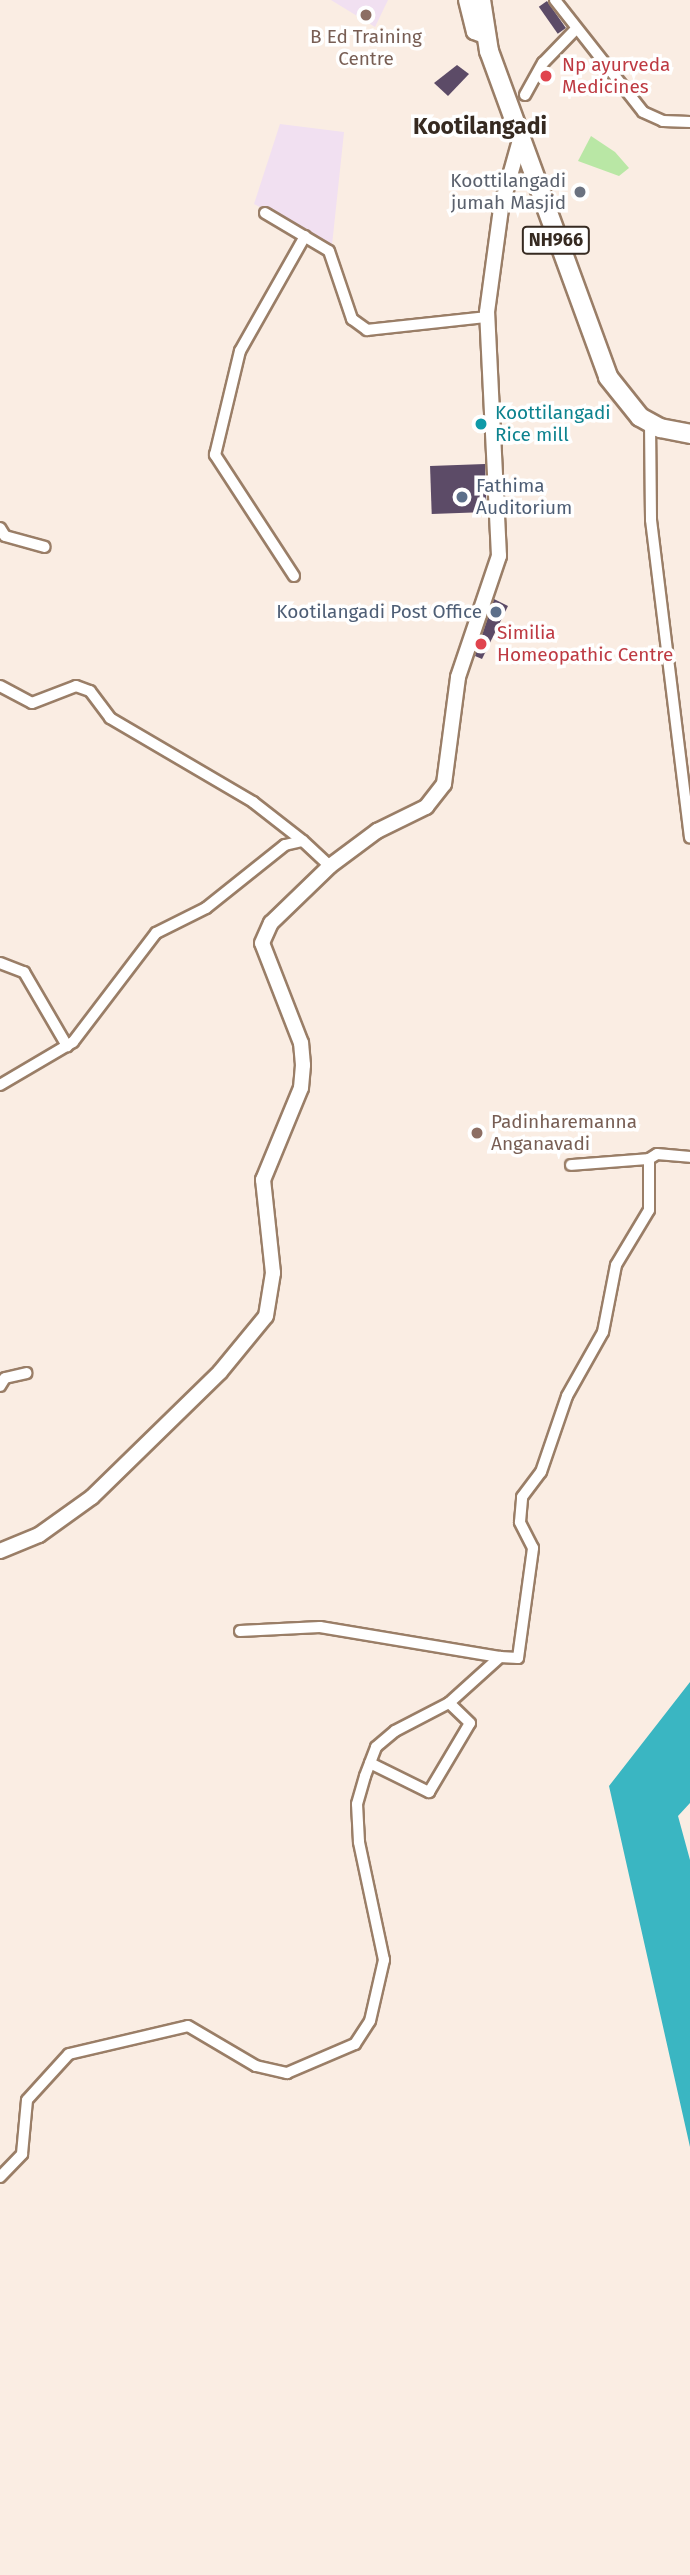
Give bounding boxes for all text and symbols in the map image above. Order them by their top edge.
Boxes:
marker: B Ed Training Centre [358,7,374,23]
place label: B Ed Training Centre [310,26,422,70]
place label: Np ayurveda Medicines [562,54,670,98]
marker: Np ayurveda Medicines [536,66,556,86]
district label: Kootilangadi [413,112,547,140]
place label: Koottilangadi jumah Masjid [450,170,566,214]
marker: Koottilangadi jumah Masjid [572,184,588,200]
road number: NH966 [521,226,591,254]
place label: Koottilangadi Rice mill [495,402,611,446]
marker: Koottilangadi Rice mill [473,416,489,432]
place label: Fathima Auditorium [476,475,572,519]
marker: Fathima Auditorium [454,489,470,505]
place label: Kootilangadi Post Office [276,601,482,623]
marker: Kootilangadi Post Office [488,604,504,620]
place label: Similia Homeopathic Centre [497,622,673,666]
marker: Similia Homeopathic Centre [471,634,491,654]
place label: Padinharemanna Anganavadi [491,1111,637,1155]
marker: Padinharemanna Anganavadi [469,1125,485,1141]

